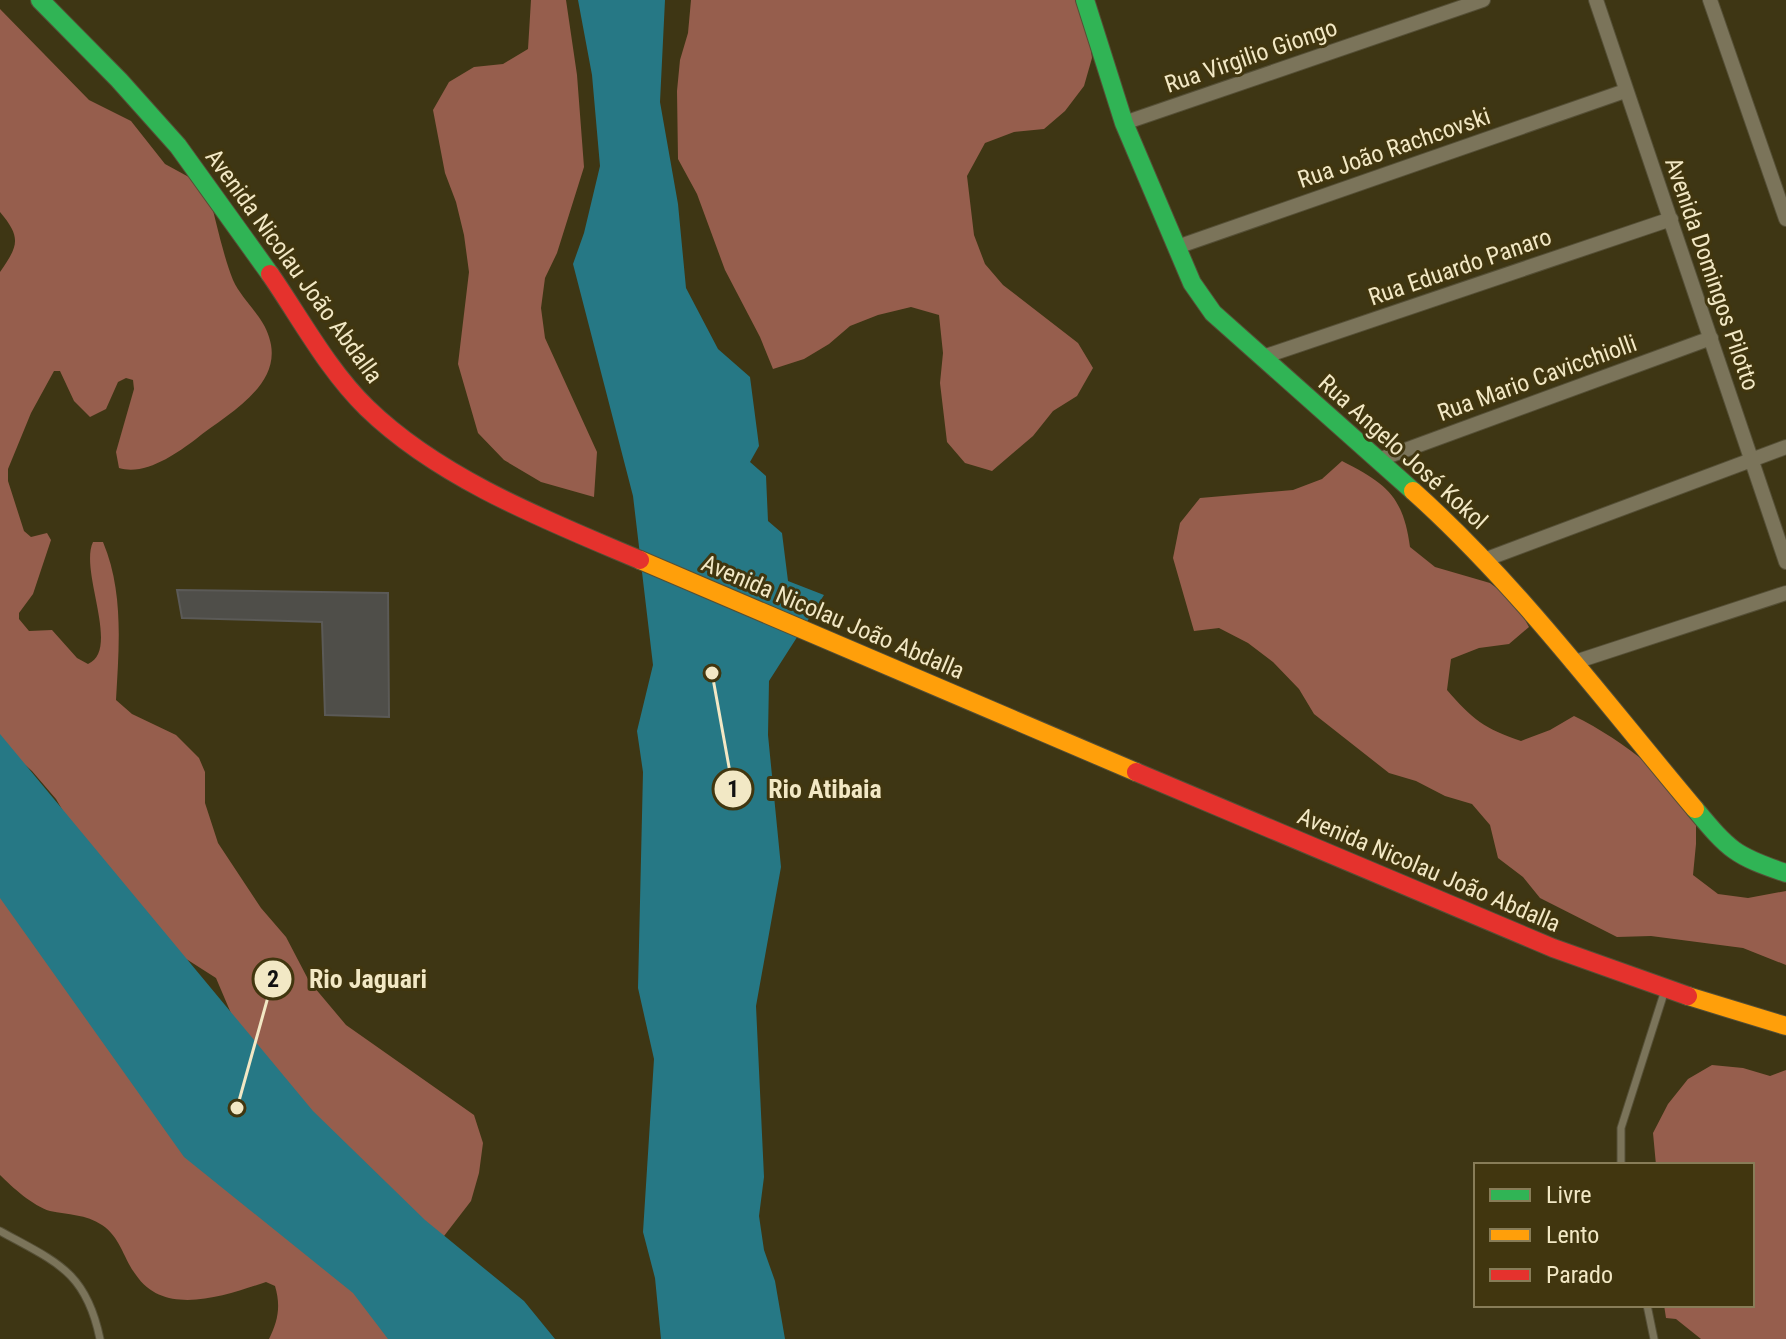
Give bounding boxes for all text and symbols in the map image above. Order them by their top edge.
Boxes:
street label: Rua Virgilio Giongo [1161,13,1341,99]
street label: Rua João Rachcovski [1294,102,1494,194]
street label: Avenida Nicolau João Abdalla [200,143,388,389]
street label: Avenida Domingos Pilotto [1659,154,1765,394]
street label: Rua Eduardo Panaro [1365,223,1555,311]
street label: Rua Mario Cavicchiolli [1434,329,1640,427]
street label: Rua Angelo José Kokol [1313,369,1493,535]
street label: Avenida Nicolau João Abdalla [697,549,969,685]
callout: Rio Atibaia [713,764,898,814]
text: Rio Atibaia [768,774,882,804]
text: 1 [727,775,739,803]
street label: Avenida Nicolau João Abdalla [1293,802,1565,938]
callout: Rio Jaguari [253,954,443,1004]
text: Rio Jaguari [309,964,427,994]
text: 2 [267,965,279,993]
legend [1474,1163,1754,1307]
text: Livre [1546,1181,1592,1209]
text: Lento [1546,1221,1599,1249]
text: Parado [1546,1261,1613,1289]

